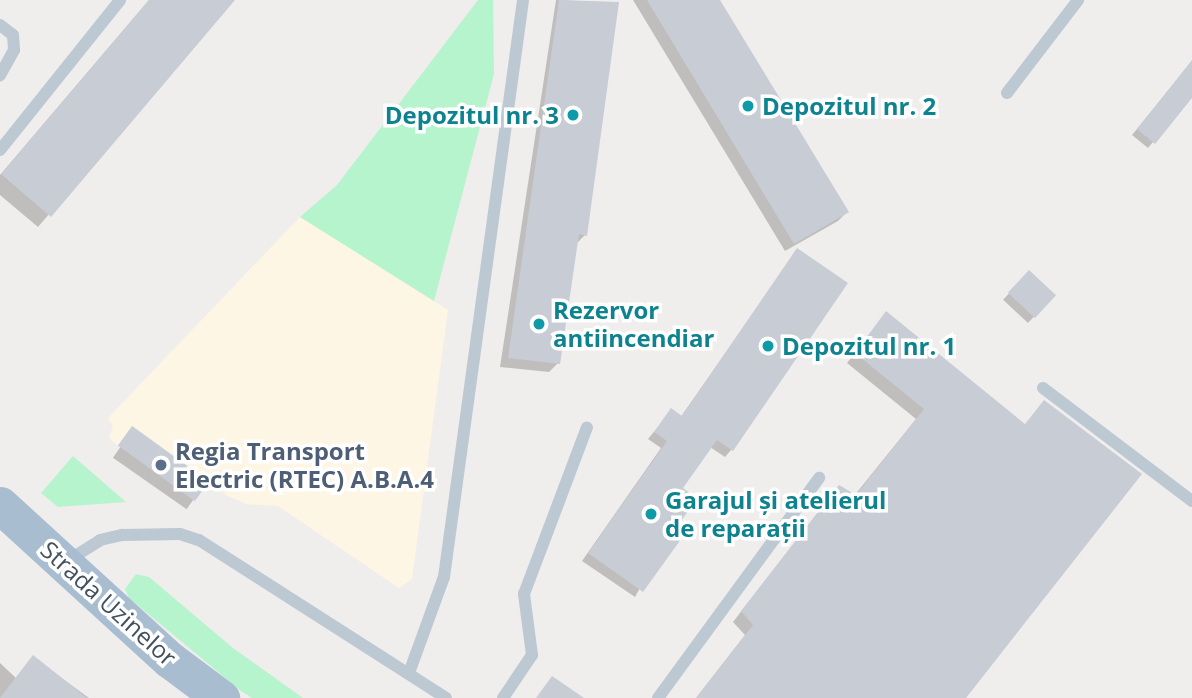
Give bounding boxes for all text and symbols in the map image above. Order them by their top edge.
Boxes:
place label: Depozitul nr. 2 [762,92,936,120]
marker: Depozitul nr. 2 [740,98,756,114]
place label: Depozitul nr. 3 [385,101,559,129]
marker: Depozitul nr. 3 [565,107,581,123]
place label: Rezervor antiincendiar [553,296,714,352]
marker: Rezervor antiincendiar [531,316,547,332]
place label: Depozitul nr. 1 [782,332,956,360]
marker: Depozitul nr. 1 [760,338,776,354]
place label: Regia Transport Electric (RTEC) A.B.A.4 [175,437,434,493]
marker: Regia Transport Electric (RTEC) A.B.A.4 [153,457,169,473]
place label: Garajul și atelierul de reparații [665,486,886,542]
marker: Garajul și atelierul de reparații [643,506,659,522]
street label: Strada Uzinelor [35,535,183,671]

